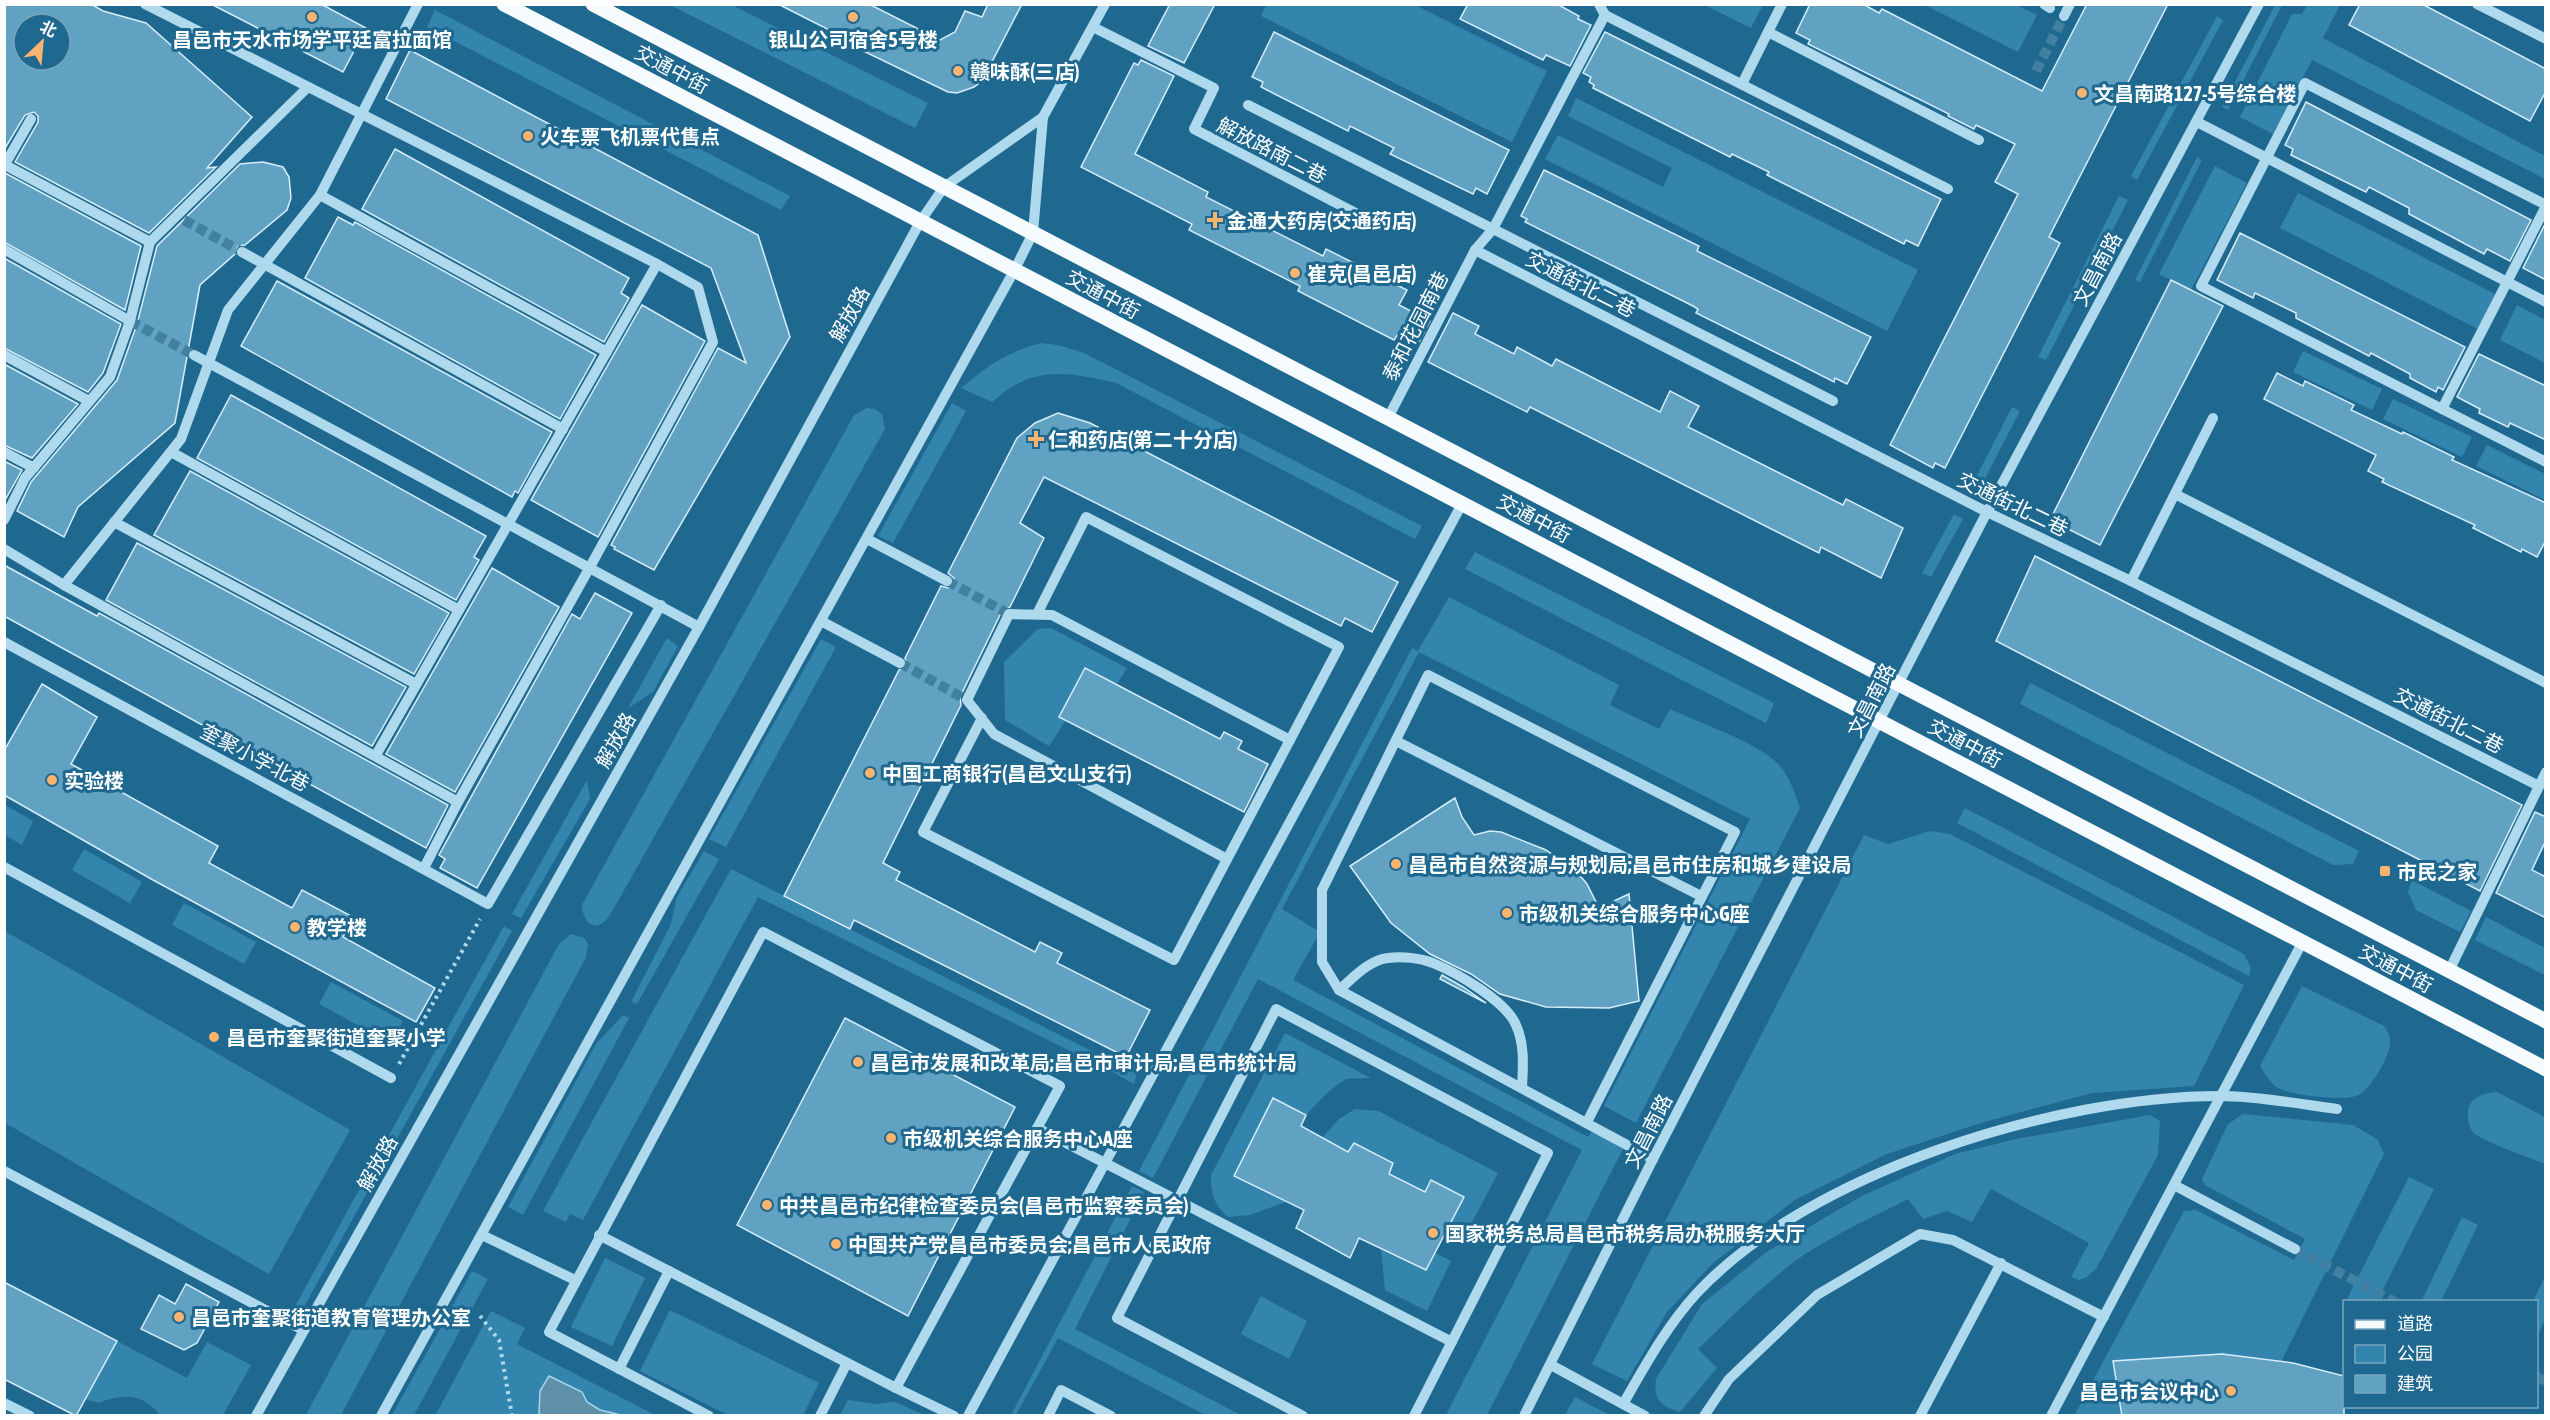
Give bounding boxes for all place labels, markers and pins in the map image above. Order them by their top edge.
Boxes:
marker: 昌邑市天水市场学平廷富拉面馆 [305,10,319,24]
marker: 银山公司宿舍5号楼 [846,10,860,24]
place label: 昌邑市天水市场学平廷富拉面馆 [172,28,452,51]
place label: 银山公司宿舍5号楼 [768,28,938,51]
place label: 赣味酥(三店) [970,60,1080,83]
marker: 赣味酥(三店) [951,64,965,78]
place label: 文昌南路127-5号综合楼 [2094,82,2297,105]
marker: 文昌南路127-5号综合楼 [2075,86,2089,100]
place label: 火车票飞机票代售点 [540,125,720,148]
marker: 火车票飞机票代售点 [521,129,535,143]
place label: 金通大药房(交通药店) [1227,209,1417,232]
marker: 金通大药房(交通药店) [1208,213,1222,227]
place label: 崔克(昌邑店) [1307,262,1417,285]
marker: 崔克(昌邑店) [1288,266,1302,280]
place label: 仁和药店(第二十分店) [1048,428,1238,451]
marker: 仁和药店(第二十分店) [1029,432,1043,446]
place label: 中国工商银行(昌邑文山支行) [882,762,1132,785]
marker: 中国工商银行(昌邑文山支行) [863,766,877,780]
place label: 实验楼 [64,769,124,792]
marker: 实验楼 [45,773,59,787]
place label: 昌邑市自然资源与规划局;昌邑市住房和城乡建设局 [1408,853,1852,876]
marker: 昌邑市自然资源与规划局;昌邑市住房和城乡建设局 [1389,857,1403,871]
place label: 市民之家 [2397,860,2477,883]
marker: 市民之家 [2378,864,2392,878]
place label: 市级机关综合服务中心G座 [1519,902,1750,925]
marker: 市级机关综合服务中心G座 [1500,906,1514,920]
place label: 教学楼 [307,916,367,939]
marker: 教学楼 [288,920,302,934]
place label: 昌邑市奎聚街道奎聚小学 [226,1026,446,1049]
marker: 昌邑市奎聚街道奎聚小学 [207,1030,221,1044]
place label: 昌邑市发展和改革局;昌邑市审计局;昌邑市统计局 [870,1051,1297,1074]
marker: 昌邑市发展和改革局;昌邑市审计局;昌邑市统计局 [851,1055,865,1069]
place label: 市级机关综合服务中心A座 [903,1127,1133,1150]
marker: 市级机关综合服务中心A座 [884,1131,898,1145]
place label: 中共昌邑市纪律检查委员会(昌邑市监察委员会) [779,1194,1189,1217]
marker: 中共昌邑市纪律检查委员会(昌邑市监察委员会) [760,1198,774,1212]
place label: 国家税务总局昌邑市税务局办税服务大厅 [1445,1222,1805,1245]
marker: 国家税务总局昌邑市税务局办税服务大厅 [1426,1226,1440,1240]
place label: 中国共产党昌邑市委员会;昌邑市人民政府 [848,1233,1212,1256]
marker: 中国共产党昌邑市委员会;昌邑市人民政府 [829,1237,843,1251]
place label: 昌邑市奎聚街道教育管理办公室 [191,1306,471,1329]
marker: 昌邑市奎聚街道教育管理办公室 [172,1310,186,1324]
place label: 昌邑市会议中心 [2079,1380,2219,1403]
marker: 昌邑市会议中心 [2224,1384,2238,1398]

